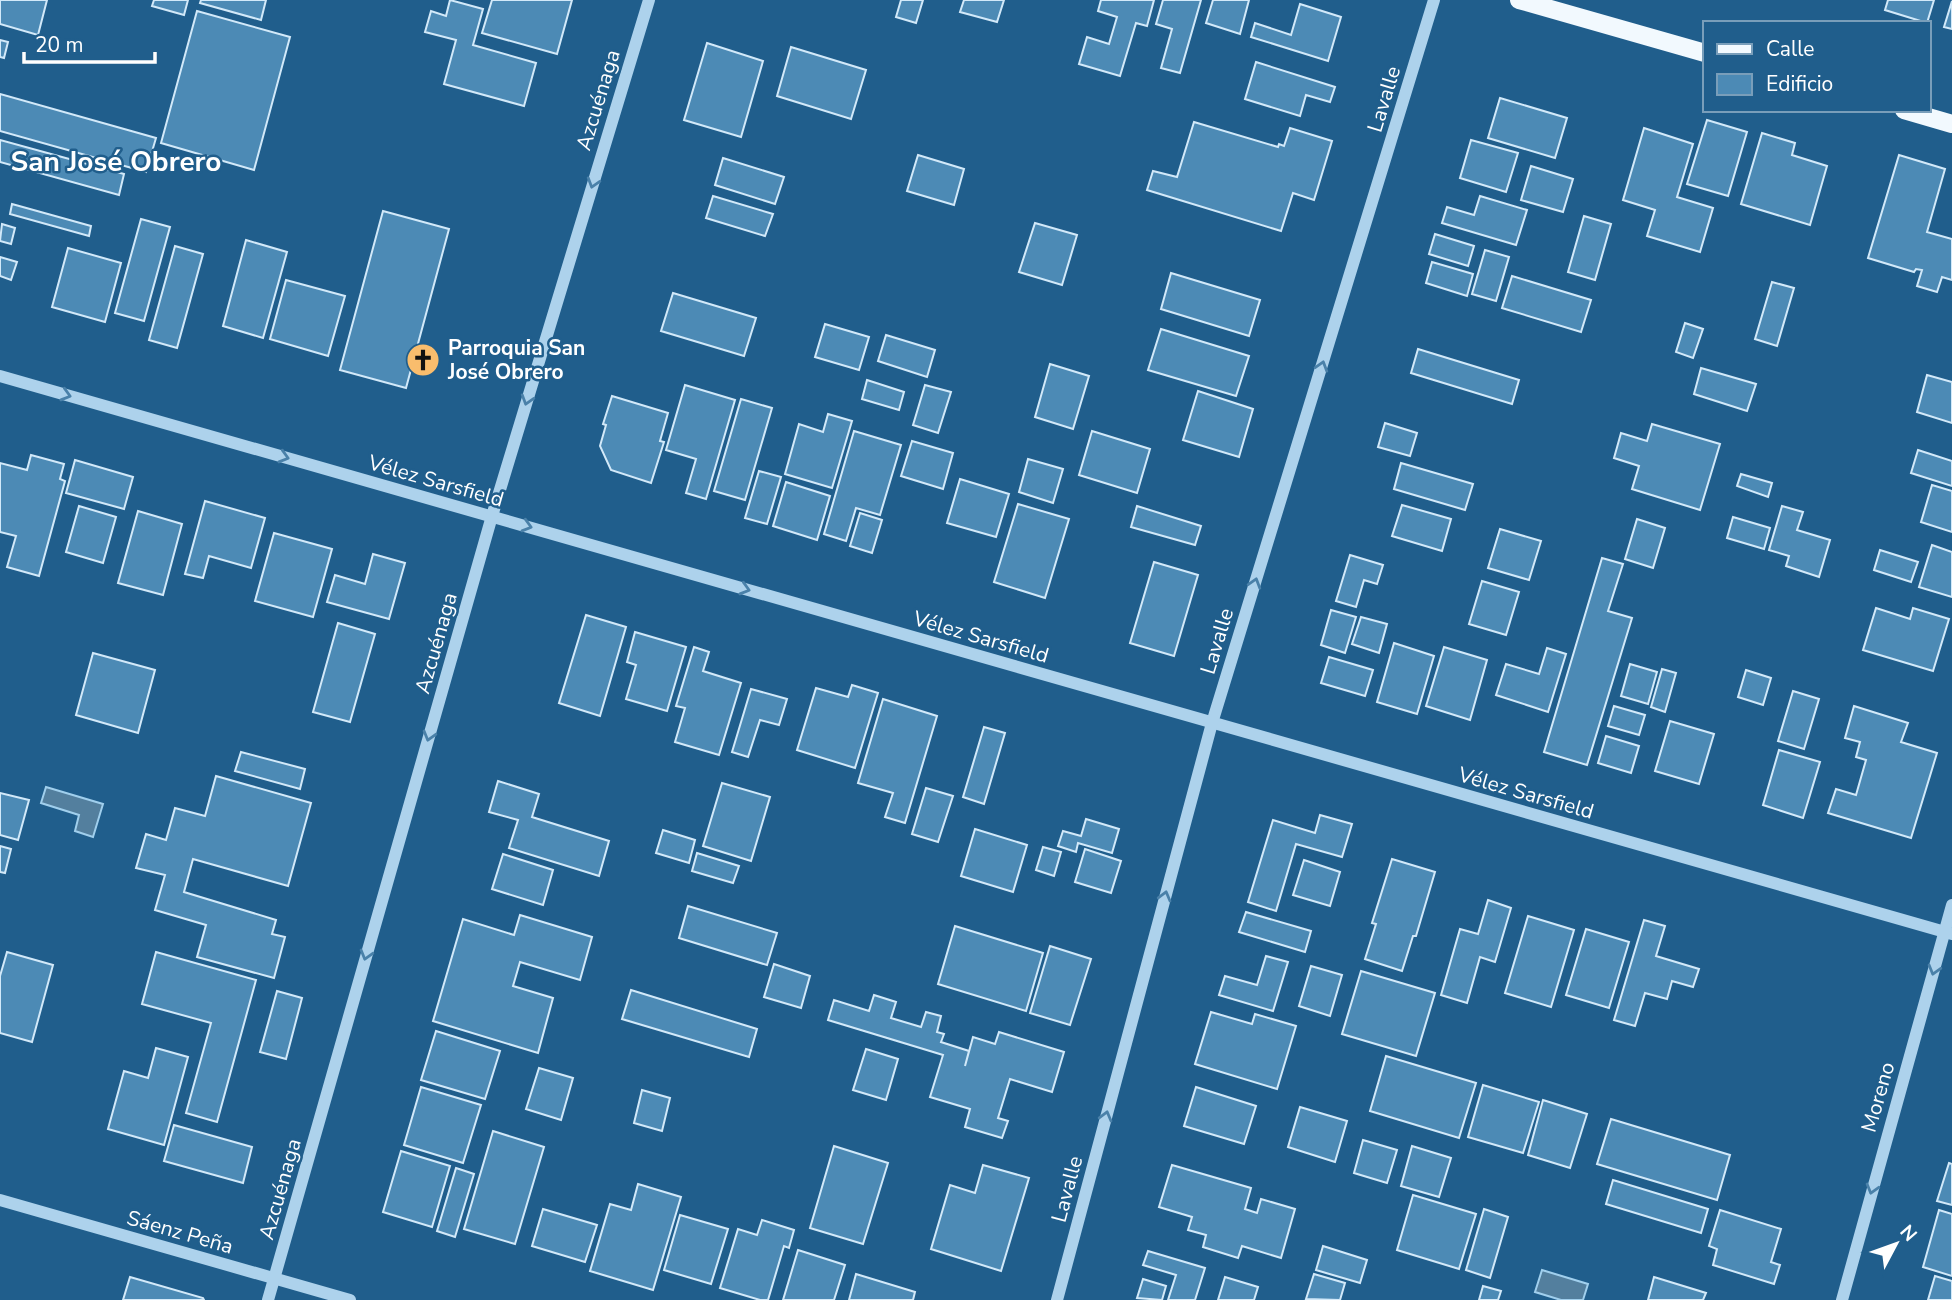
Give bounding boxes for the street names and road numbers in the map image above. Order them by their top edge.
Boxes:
street label: Azcuénaga [569,46,627,154]
street label: Lavalle [1361,63,1407,135]
street label: Vélez Sarsfield [364,448,507,514]
street label: Azcuénaga [408,589,464,697]
street label: Vélez Sarsfield [909,604,1052,670]
street label: Lavalle [1194,605,1240,677]
street label: Vélez Sarsfield [1454,760,1597,826]
street label: Moreno [1855,1059,1901,1135]
street label: Azcuénaga [252,1135,308,1243]
street label: Lavalle [1045,1153,1089,1225]
street label: Sáenz Peña [124,1203,236,1261]

